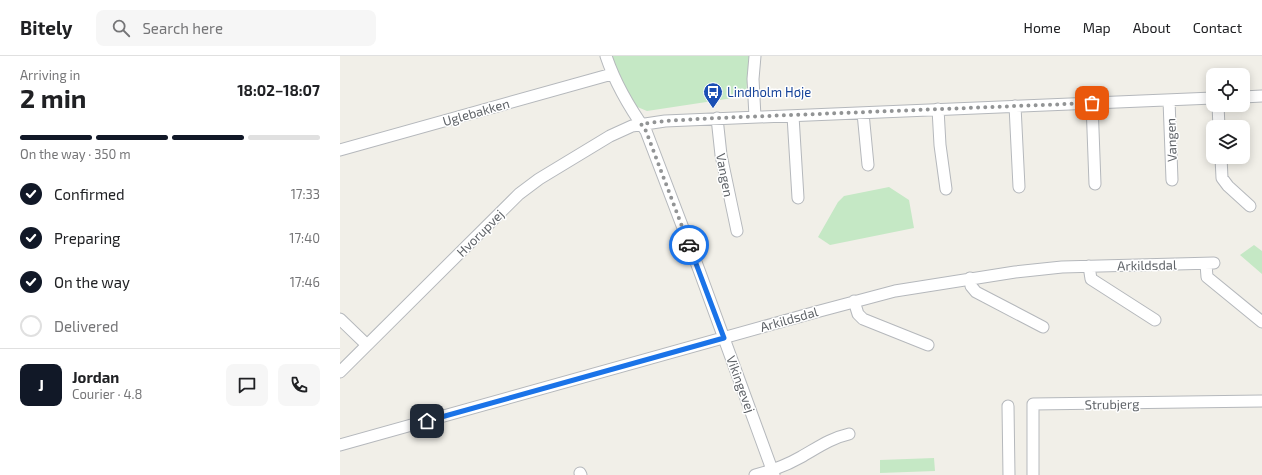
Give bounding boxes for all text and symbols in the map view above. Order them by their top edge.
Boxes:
search box [96,10,376,46]
text: Bitely [20,16,72,39]
icon: search [110,17,132,39]
text: Search here [142,19,223,37]
text: Home [1024,19,1061,36]
text: Map [1083,19,1111,36]
text: About [1133,19,1171,36]
text: Contact [1193,19,1242,36]
text: Arriving in [20,67,80,83]
map controls [1206,68,1250,164]
button: locate [1206,68,1250,112]
text: 18:02–18:07 [237,81,320,99]
bus stop icon: Lindholm Høje [702,81,724,109]
text: 2 min [20,82,86,113]
place label: Lindholm Høje [727,84,811,100]
pin [1075,86,1109,120]
icon: bag [1081,92,1103,114]
street label: Uglebakken [441,95,511,129]
street label: Vangen [1162,118,1180,162]
button: layers [1206,120,1250,164]
text: On the way · 350 m [20,146,131,162]
street label: Vangen [713,152,737,198]
icon: check [20,183,42,205]
text: Confirmed [54,185,125,203]
text: 17:33 [291,186,320,202]
street label: Hvorupvej [453,206,507,260]
courier [669,225,709,265]
icon: check [20,227,42,249]
text: Preparing [54,229,120,247]
text: 17:40 [289,230,320,246]
icon: car [678,234,700,256]
street label: Arkildsdal [1117,256,1177,274]
icon: check [20,271,42,293]
text: On the way [54,273,130,291]
text: 17:46 [290,274,320,290]
street label: Arkildsdal [758,303,820,335]
text: Delivered [54,317,119,335]
street label: Vikingevej [723,353,759,415]
button: chat [226,364,268,406]
button: phone [278,364,320,406]
text: Jordan [72,368,119,386]
text: J [38,376,44,394]
text: Courier · 4.8 [72,386,142,402]
street label: Strubjerg [1084,396,1140,412]
pin [410,404,444,438]
icon: home [416,410,438,432]

